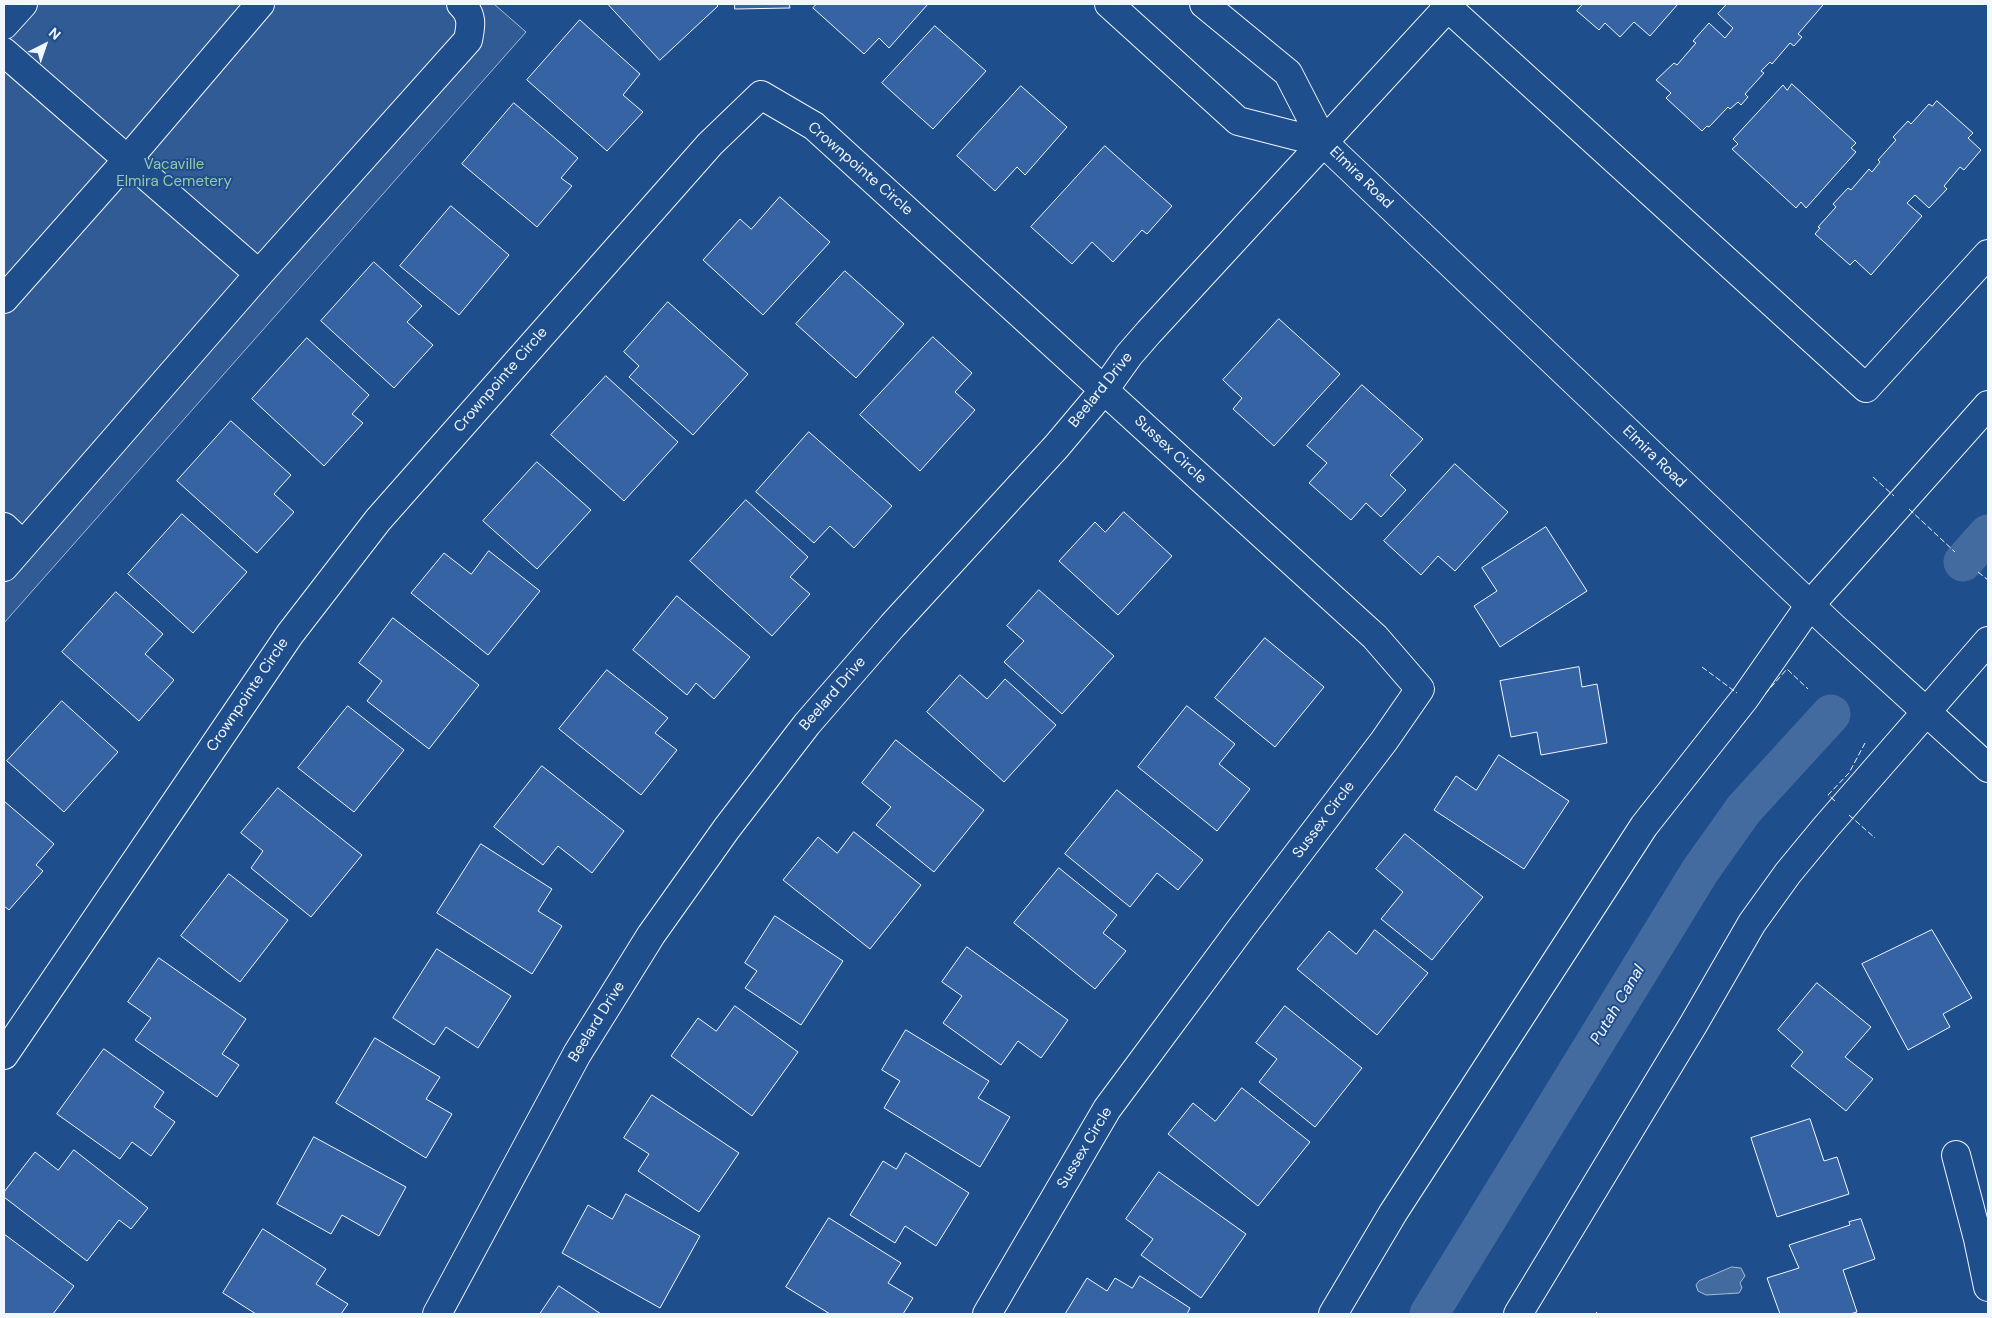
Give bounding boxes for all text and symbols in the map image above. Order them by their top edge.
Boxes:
north arrow [20,20,70,70]
text: N [45,24,65,44]
street label: Crownpointe Circle [804,118,916,220]
street label: Elmira Road [1325,143,1397,213]
park label: Vacaville Elmira Cemetery [116,156,232,191]
street label: Crownpointe Circle [450,324,552,436]
street label: Beelard Drive [1065,349,1137,431]
street label: Sussex Circle [1130,412,1210,488]
street label: Elmira Road [1618,422,1690,492]
street label: Crownpointe Circle [203,635,293,755]
street label: Beelard Drive [796,653,870,735]
street label: Sussex Circle [1289,778,1359,862]
water label: Putah Canal [1587,962,1649,1048]
street label: Beelard Drive [565,978,629,1066]
street label: Sussex Circle [1054,1104,1116,1192]

